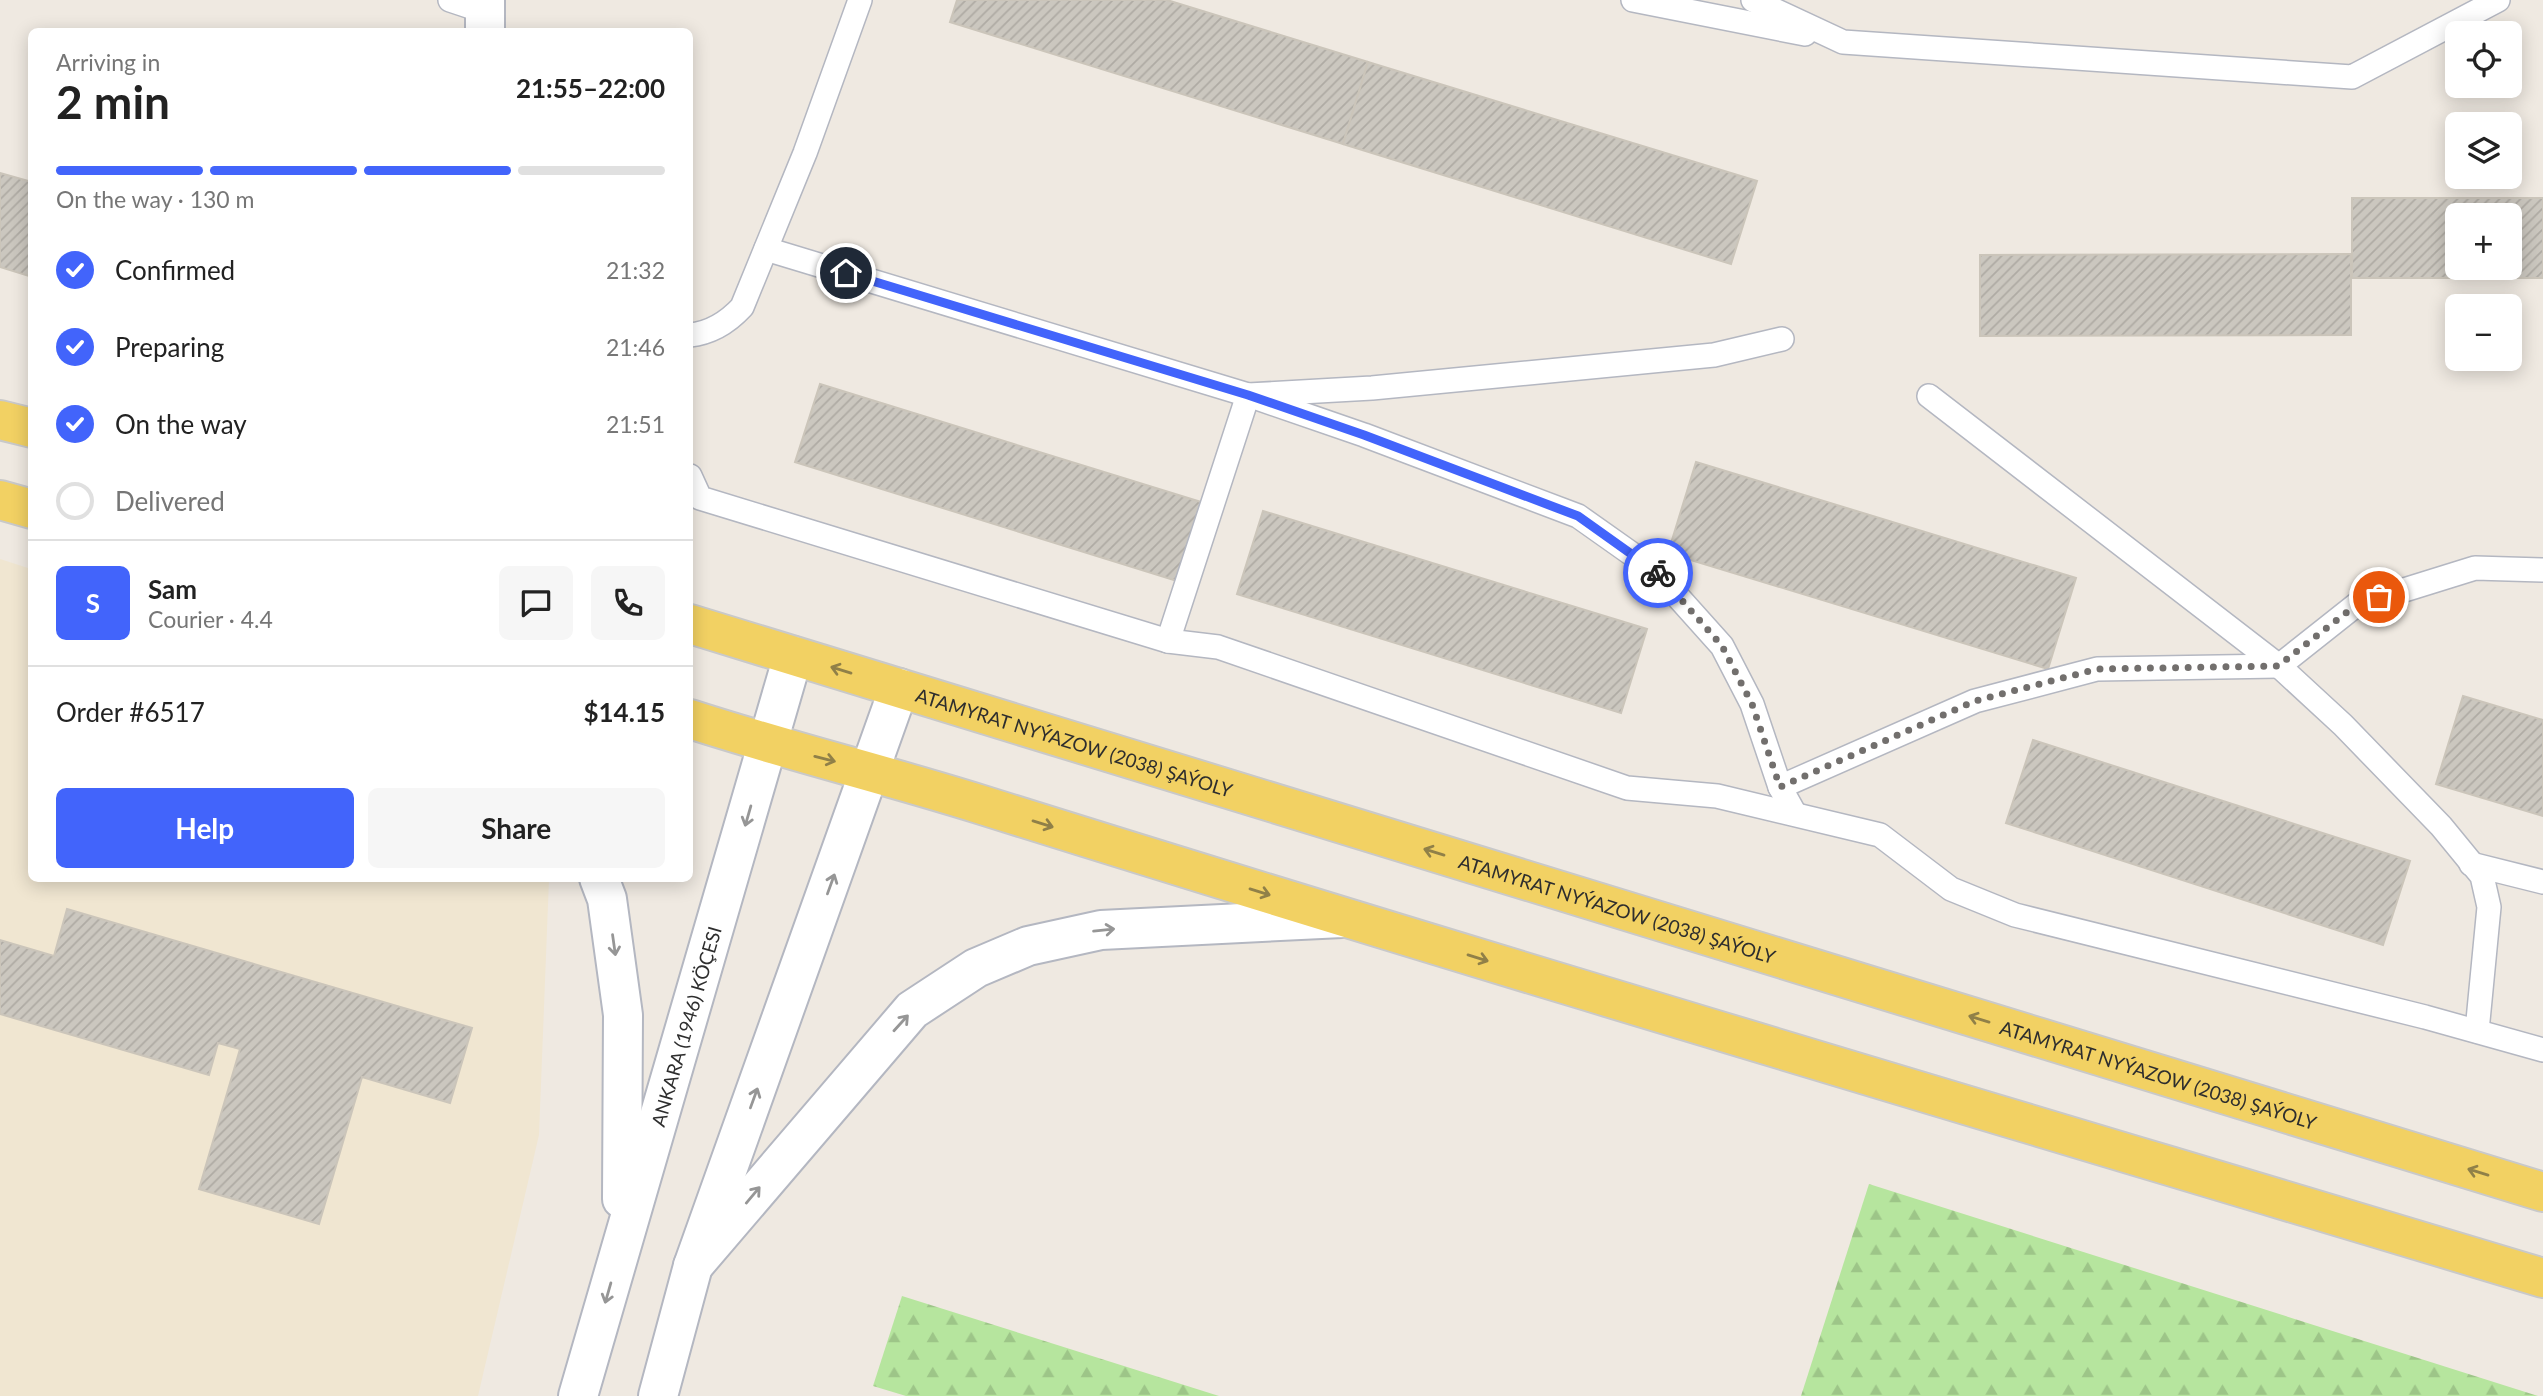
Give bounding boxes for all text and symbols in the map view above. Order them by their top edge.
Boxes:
map controls [2445,21,2522,371]
button: locate [2445,21,2522,98]
text: Arriving in [56,48,160,76]
text: 21:55–22:00 [516,72,665,104]
text: 2 min [56,74,170,129]
button: layers [2445,112,2522,189]
text: On the way · 130 m [56,185,255,213]
button: + [2445,203,2522,280]
pin [816,243,876,303]
icon: check [56,251,94,289]
text: Confirmed [115,254,235,286]
icon: home [827,254,865,292]
text: 21:32 [606,256,665,284]
button: − [2445,294,2522,371]
icon: check [56,328,94,366]
text: Preparing [115,331,224,363]
text: 21:46 [606,333,665,361]
icon: check [56,405,94,443]
text: On the way [115,408,247,440]
text: 21:51 [606,410,665,438]
text: Delivered [115,485,225,517]
courier [1623,538,1693,608]
icon: bike [1639,554,1677,592]
button: chat [499,566,573,640]
button: phone [591,566,665,640]
pin [2349,567,2409,627]
text: Sam [148,573,197,605]
icon: bag [2360,578,2398,616]
text: S [86,587,100,619]
text: Courier · 4.4 [148,605,273,633]
one-way arrow [831,663,853,676]
street label: ATAMYRAT NYÝAZOW (2038) ŞAÝOLY [913,682,1236,801]
text: Order #6517 [56,696,205,728]
text: $14.15 [583,696,665,728]
one-way arrow [814,753,836,766]
button: Help [56,788,354,868]
button: Share [368,788,665,868]
one-way arrow [740,805,753,827]
one-way arrow [1032,819,1054,831]
one-way arrow [1423,844,1445,857]
street label: ATAMYRAT NYÝAZOW (2038) ŞAÝOLY [1456,849,1779,968]
one-way arrow [825,873,838,895]
one-way arrow [1249,887,1271,899]
street label: ANKARA (1946) KÖÇESI [645,924,725,1129]
one-way arrow [1093,924,1115,937]
one-way arrow [607,933,620,956]
one-way arrow [1467,953,1489,966]
one-way arrow [1968,1011,1990,1024]
one-way arrow [893,1014,909,1032]
street label: ATAMYRAT NYÝAZOW (2038) ŞAÝOLY [1997,1015,2320,1134]
one-way arrow [748,1087,761,1109]
one-way arrow [2467,1164,2489,1177]
one-way arrow [745,1186,761,1204]
one-way arrow [601,1282,614,1304]

